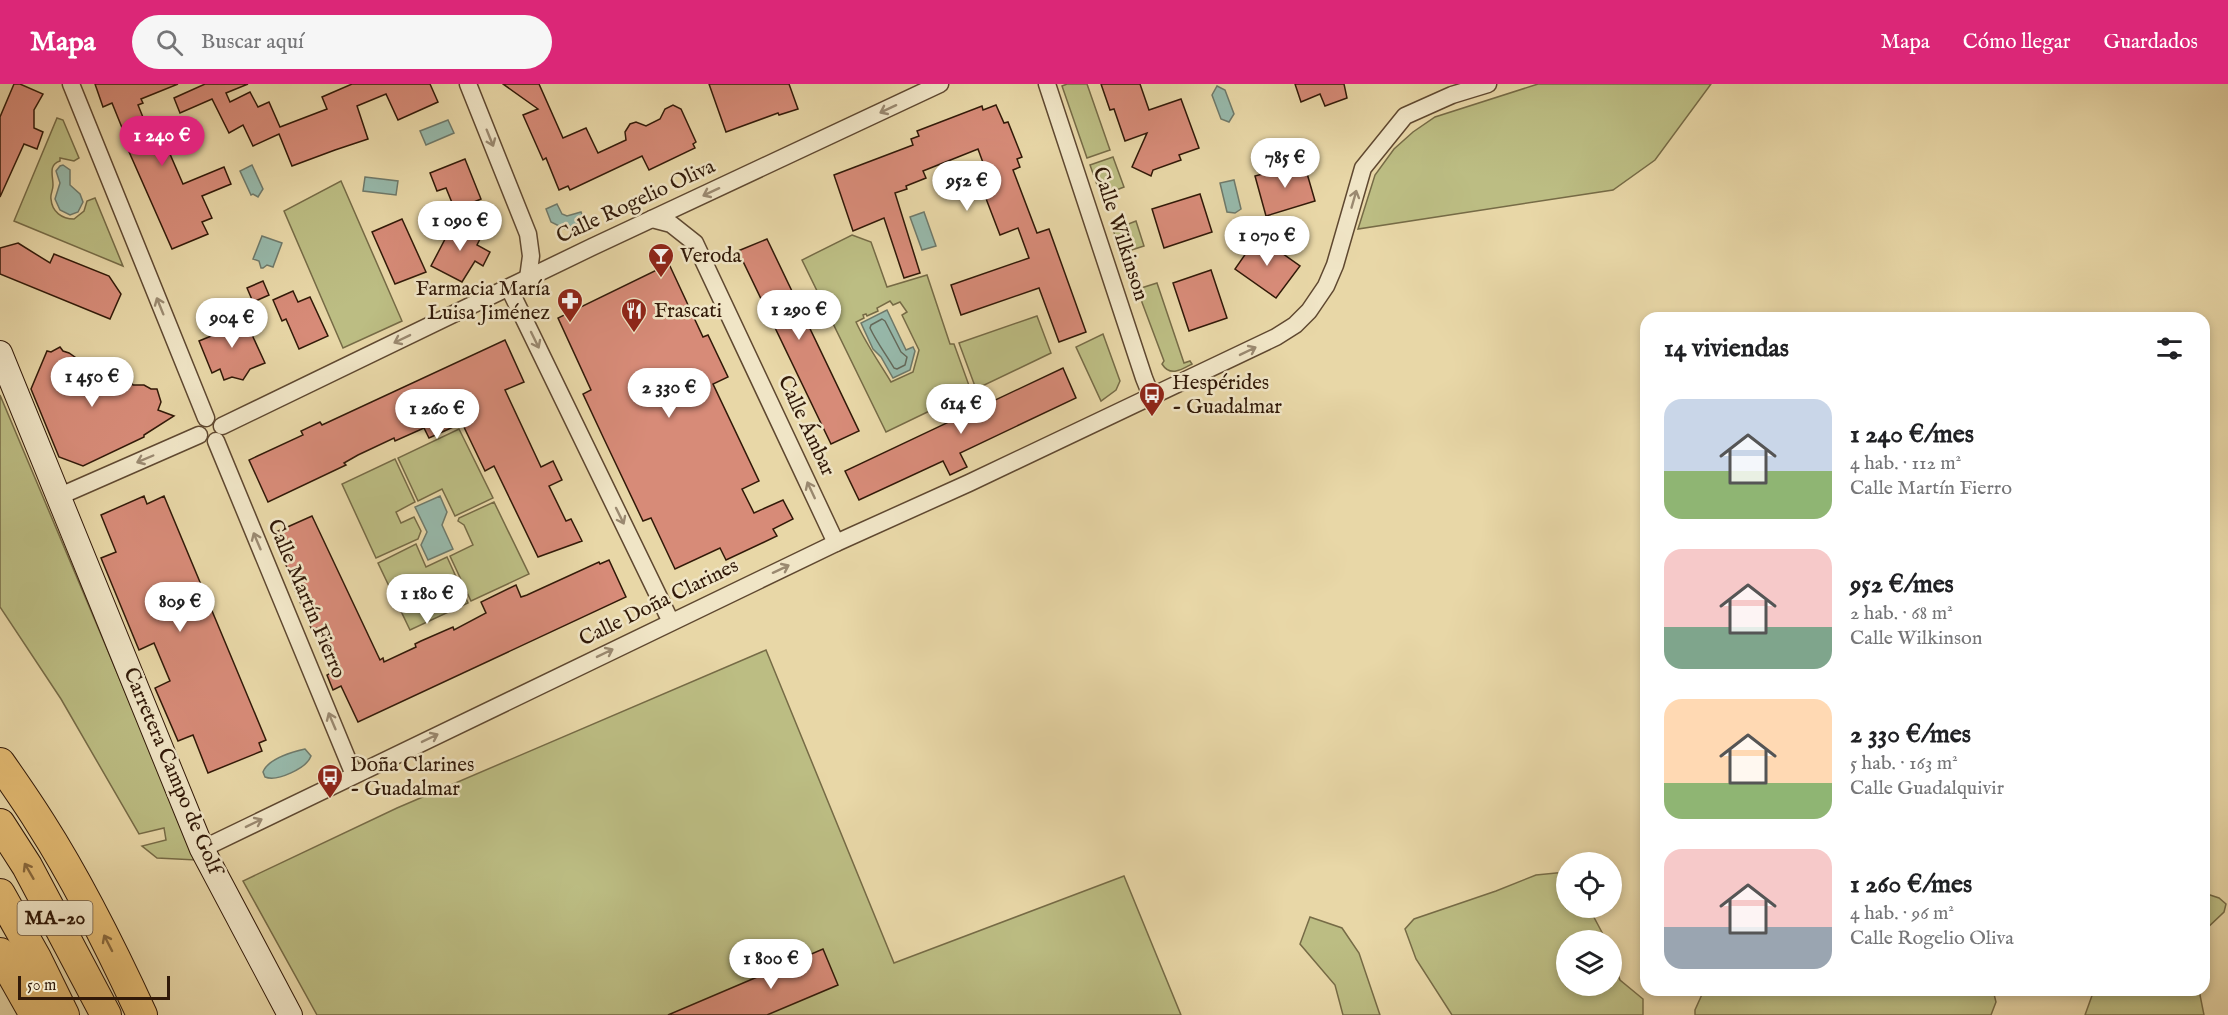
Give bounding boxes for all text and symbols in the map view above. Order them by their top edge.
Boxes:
search box [132,15,552,69]
text: Mapa [30,25,96,60]
icon: search [153,26,186,59]
text: Buscar aquí [201,28,304,56]
text: Mapa [1881,29,1930,56]
text: Cómo llegar [1963,29,2070,56]
text: Guardados [2103,29,2198,56]
one-way arrow [879,103,897,115]
pin: 1 240 € [107,116,217,167]
text: 1 240 € [134,123,190,148]
one-way arrow [485,128,496,147]
pin: 785 € [1243,138,1327,189]
text: 785 € [1265,145,1305,170]
street label: Calle Rogelio Oliva [552,153,721,251]
pin: 952 € [925,161,1009,212]
street label: Calle Wilkinson [1086,164,1154,304]
text: 952 € [946,168,988,193]
one-way arrow [702,186,720,198]
one-way arrow [1349,190,1360,209]
pin: 1 090 € [405,201,515,252]
text: 1 090 € [432,208,488,233]
pin: 1 070 € [1212,216,1322,267]
text: 1 070 € [1239,223,1295,248]
bar icon: Veroda [646,241,676,279]
place label: Veroda [679,243,743,270]
place label: Farmacia María Luisa Jiménez [415,276,551,327]
pharmacy icon: Farmacia María Luisa Jiménez [555,286,585,324]
pin: 1 290 € [744,290,854,341]
restaurant icon: Frascati [619,296,649,334]
one-way arrow [154,297,165,315]
text: 1 290 € [771,297,827,322]
pin: 904 € [190,298,274,349]
place label: Frascati [654,298,722,325]
text: 904 € [210,305,254,330]
one-way arrow [529,331,541,349]
text: 14 viviendas [1664,332,1789,365]
icon: filters [2153,332,2186,365]
one-way arrow [394,334,412,346]
one-way arrow [1239,344,1257,356]
pin: 1 450 € [37,357,147,408]
text: 1 450 € [65,364,119,389]
pin: 2 330 € [614,368,724,419]
place label: Hespérides - Guadalmar [1172,370,1282,421]
street label: Calle Ámbar [771,371,842,481]
text: 2 330 € [642,375,696,400]
bus stop icon: Hespérides - Guadalmar [1137,380,1167,418]
pin: 614 € [919,384,1003,435]
pin: 1 260 € [382,389,492,440]
text: 614 € [940,391,982,416]
text: 1 260 € [409,396,465,421]
text: 1 240 €/mes [1850,418,1974,451]
icon: home [1712,423,1784,495]
text: 4 hab. · 112 m² [1850,451,1961,476]
one-way arrow [137,454,155,465]
text: Calle Martín Fierro [1850,476,2012,501]
one-way arrow [805,482,817,500]
one-way arrow [614,507,626,525]
street label: Calle Martín Fierro [260,515,352,683]
one-way arrow [251,532,262,550]
street label: Calle Doña Clarines [575,553,743,653]
one-way arrow [772,563,790,575]
text: 952 €/mes [1850,568,1954,601]
icon: home [1712,573,1784,645]
pin: 1 180 € [372,574,482,625]
text: 1 180 € [400,581,454,606]
pin: 809 € [138,582,222,633]
text: 809 € [159,589,201,614]
text: 2 hab. · 68 m² [1850,601,1953,626]
text: Calle Wilkinson [1850,626,1982,651]
one-way arrow [596,647,614,659]
street label: Carretera Campo de Golf [116,664,229,881]
one-way arrow [326,712,337,730]
text: 2 330 €/mes [1850,718,1971,751]
icon: home [1712,723,1784,795]
one-way arrow [420,732,438,744]
text: 5 hab. · 163 m² [1850,751,1958,776]
place label: Doña Clarines - Guadalmar [350,752,474,803]
bus stop icon: Doña Clarines - Guadalmar [315,762,345,800]
text: Calle Guadalquivir [1850,776,2004,801]
one-way arrow [245,817,263,829]
map controls [1556,852,1622,996]
button: locate [1556,852,1622,918]
one-way arrow [23,862,34,880]
text: 1 260 €/mes [1850,868,1972,901]
icon: home [1712,873,1784,945]
road number: MA-20 [17,901,92,935]
text: 4 hab. · 96 m² [1850,901,1954,926]
text: Calle Rogelio Oliva [1850,926,2014,951]
button: layers [1556,930,1622,996]
one-way arrow [102,935,114,952]
pin: 1 800 € [716,939,826,990]
text: 1 800 € [743,946,799,971]
scale bar [18,973,170,1000]
text: 50 m [27,976,56,996]

